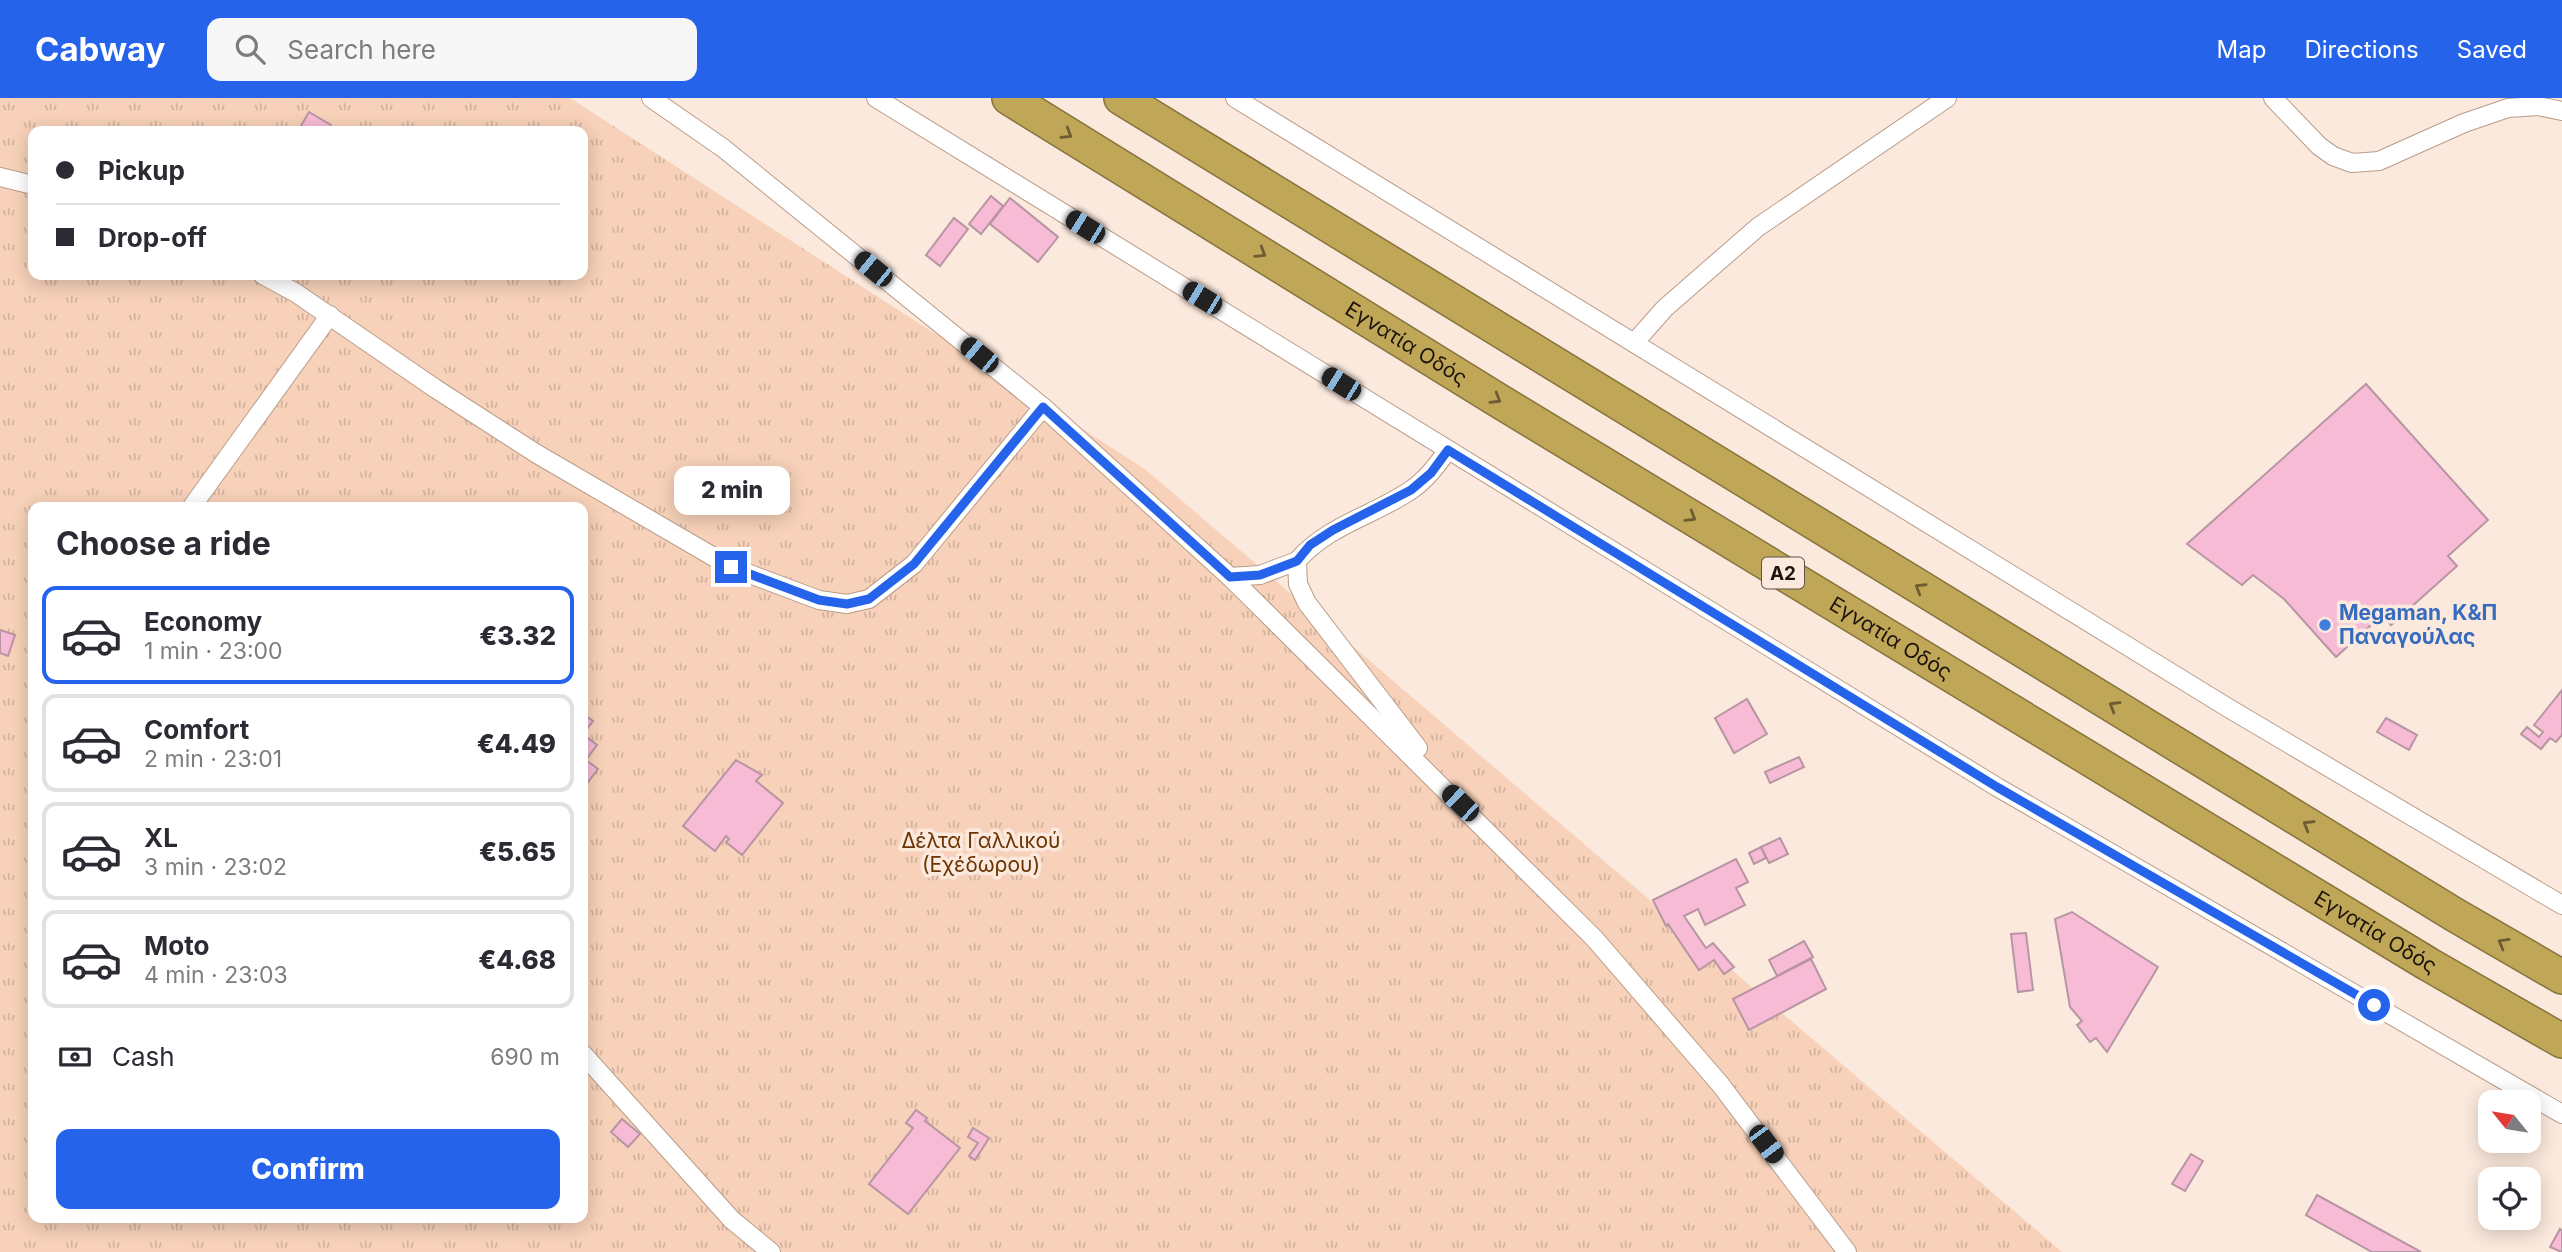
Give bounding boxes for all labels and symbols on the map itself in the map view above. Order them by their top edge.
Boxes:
one-way arrow [1060,125,1073,138]
car [1062,207,1109,247]
one-way arrow [1253,245,1266,258]
car [851,248,896,290]
car [1179,278,1226,318]
street label: Εγνατία Οδός [1341,296,1472,390]
car [957,334,1002,376]
car [1318,364,1365,404]
one-way arrow [1489,390,1502,403]
callout: 2 min [673,466,789,514]
one-way arrow [1683,508,1696,521]
route end [715,551,747,583]
road number: Α2 [1762,558,1804,588]
one-way arrow [1915,583,1928,596]
street label: Εγνατία Οδός [1825,591,1957,684]
place label: Megaman, Κ&Π Παναγούλας [2339,600,2497,649]
marker: Megaman, Κ&Π Παναγούλας [2317,617,2333,633]
one-way arrow [2109,702,2122,715]
car [1438,781,1483,825]
one-way arrow [2303,820,2316,833]
park label: Δέλτα Γαλλικού (Εχέδωρου) [902,828,1060,877]
street label: Εγνατία Οδός [2310,885,2441,978]
one-way arrow [2498,938,2510,951]
route start [2358,989,2390,1021]
north arrow [2478,1090,2541,1153]
car [1745,1121,1788,1167]

